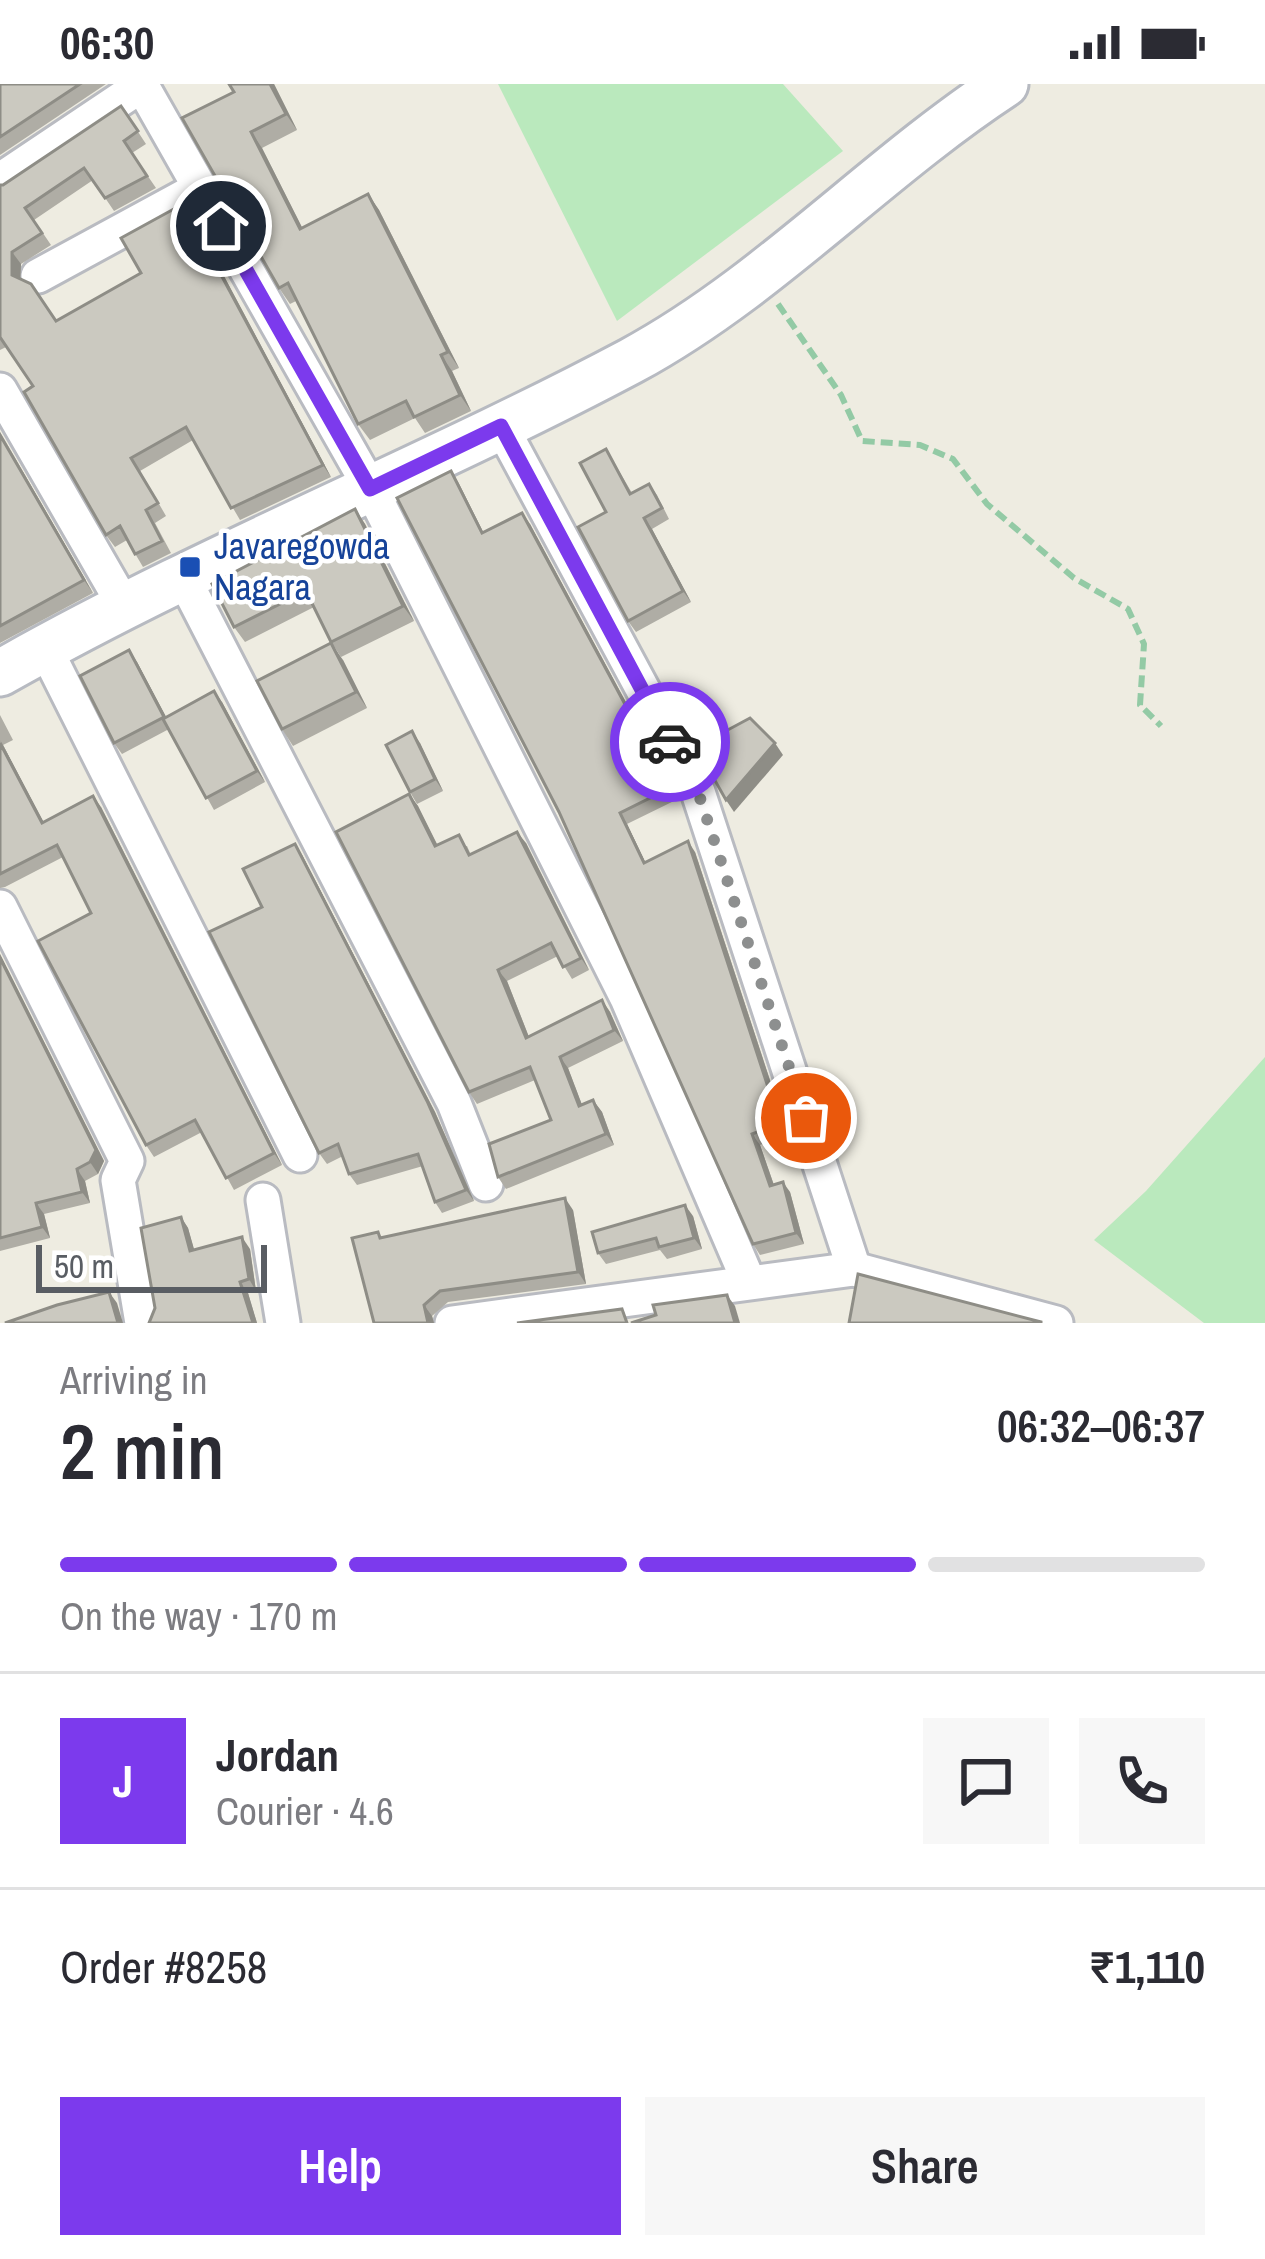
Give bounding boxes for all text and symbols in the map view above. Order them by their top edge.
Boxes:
text: 06:30 [60,12,154,73]
pin [170,175,272,277]
icon: home [188,193,254,259]
place label: Javaregowda Nagara [214,522,390,611]
marker: Javaregowda Nagara [177,554,203,580]
courier [610,682,730,802]
icon: car [637,709,703,775]
pin [755,1067,857,1169]
icon: bag [773,1085,839,1151]
scale bar [36,1239,267,1292]
text: 50 m [54,1244,114,1288]
text: Arriving in [60,1354,208,1406]
text: 06:32–06:37 [997,1395,1205,1456]
text: 2 min [60,1398,225,1503]
text: On the way · 170 m [60,1590,337,1642]
button: chat [923,1718,1049,1844]
button: phone [1079,1718,1205,1844]
text: Jordan [216,1724,339,1785]
text: J [113,1750,133,1811]
text: Courier · 4.6 [216,1785,394,1837]
text: Order #8258 [60,1936,267,1997]
text: ₹1,110 [1089,1936,1205,1997]
button: Help [60,2097,621,2235]
button: Share [645,2097,1205,2235]

